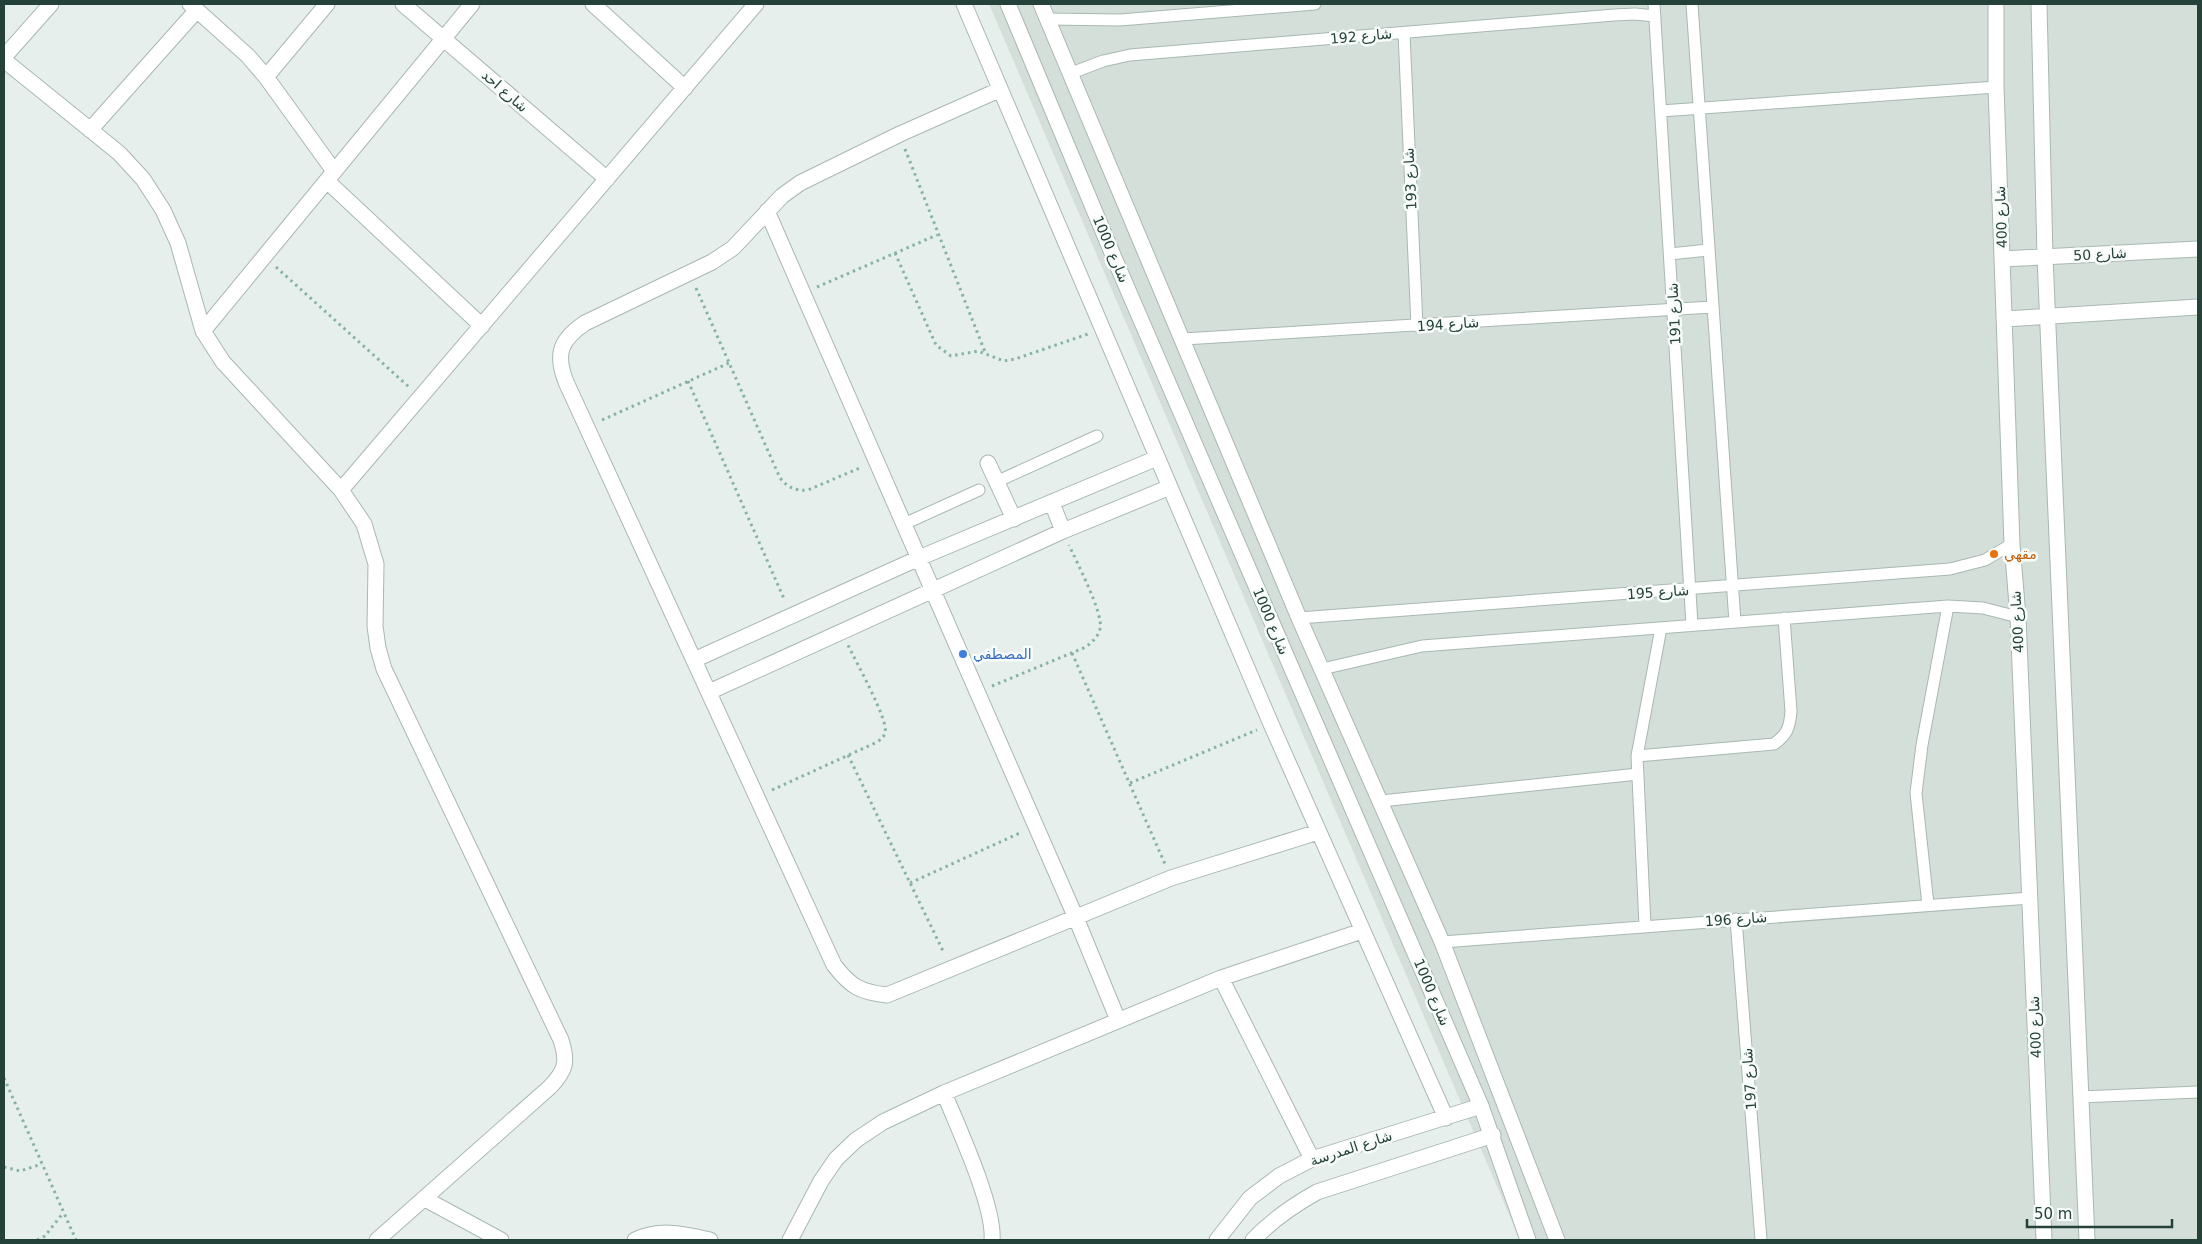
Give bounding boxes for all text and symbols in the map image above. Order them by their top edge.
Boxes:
street label: شارع 192 [1329,25,1393,48]
street label: شارع احد [478,67,531,116]
street label: شارع 193 [1400,147,1421,211]
street label: شارع 400 [1992,186,2011,248]
street label: شارع 1000 [1089,213,1132,285]
street label: شارع 50 [2073,245,2127,264]
street label: شارع 191 [1664,282,1685,346]
street label: شارع 194 [1416,314,1480,335]
place label: مقهي [2004,546,2037,563]
marker: مقهي [1988,548,2000,560]
street label: شارع 195 [1626,582,1690,603]
street label: شارع 1000 [1249,585,1292,657]
street label: شارع 400 [2007,590,2028,654]
place label: المصطفي [973,646,1032,663]
marker: المصطفي [957,648,969,660]
street label: شارع 196 [1704,909,1768,930]
street label: شارع 1000 [1410,956,1453,1028]
street label: شارع 400 [2026,996,2045,1058]
street label: شارع 197 [1739,1047,1760,1111]
street label: شارع المدرسة [1308,1127,1394,1170]
scale bar [2027,1196,2172,1228]
text: 50 m [2034,1205,2072,1223]

